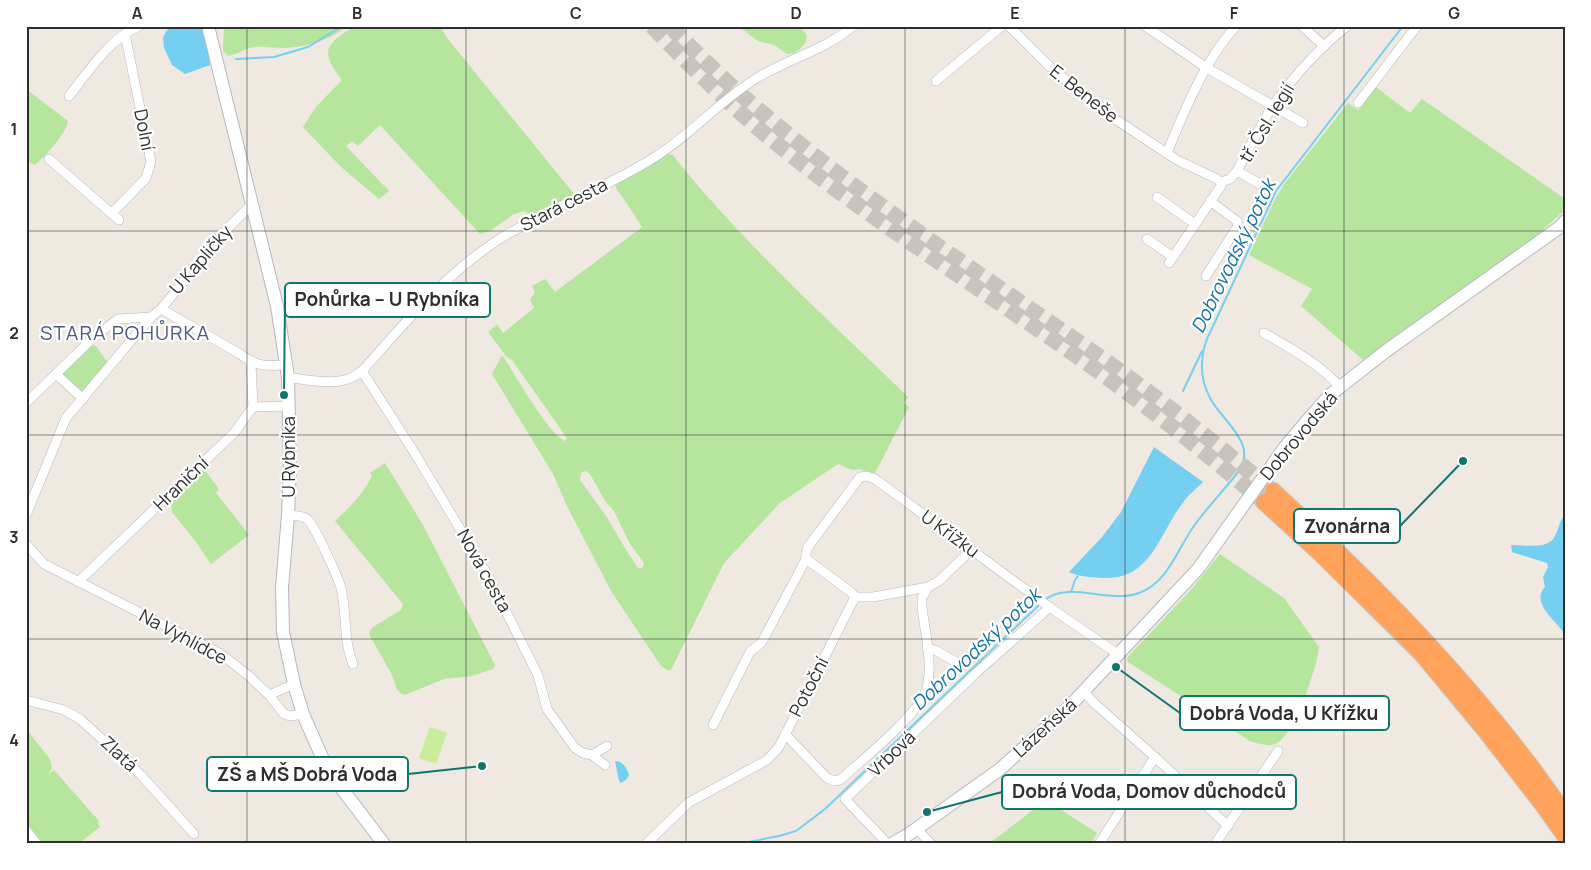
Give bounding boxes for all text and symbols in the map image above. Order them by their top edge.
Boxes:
text: A [132,2,143,24]
text: B [352,2,362,24]
text: C [570,2,582,24]
text: D [790,2,802,24]
text: E [1010,2,1020,24]
text: F [1230,2,1239,24]
text: G [1448,2,1460,24]
street label: E. Beneše [1045,59,1124,128]
street label: tř. Čsl. legií [1233,78,1299,167]
street label: Dolní [129,107,161,153]
text: 1 [10,118,18,140]
street label: Stará cesta [516,172,611,236]
water label: Dobrovodský potok [1184,172,1283,337]
street label: U Kapličky [164,219,237,299]
callout: Pohůrka – U Rybníka [285,283,490,317]
text: Pohůrka – U Rybníka [295,286,479,312]
district label: STARÁ POHŮRKA [40,319,210,346]
text: 2 [9,322,19,344]
street label: Dobrovodská [1254,386,1342,485]
street label: U Rybníka [276,416,300,498]
street label: Hraniční [147,451,213,516]
street label: U Křížku [917,504,985,563]
callout: Zvonárna [1294,509,1400,543]
text: Zvonárna [1304,513,1390,539]
street label: Nová cesta [452,525,518,616]
text: 3 [9,526,19,548]
water label: Dobrovodský potok [906,580,1048,716]
street label: Na Vyhlídce [135,603,232,669]
street label: Potoční [783,653,833,720]
street label: Lázeňská [1007,692,1081,762]
callout: Dobrá Voda, U Křížku [1180,696,1389,730]
text: Dobrá Voda, U Křížku [1190,700,1378,726]
street label: Vrbová [863,725,920,782]
text: 4 [9,729,19,751]
street label: Zlatá [96,730,143,777]
callout: ZŠ a MŠ Dobrá Voda [207,757,408,791]
text: ZŠ a MŠ Dobrá Voda [217,761,397,787]
callout: Dobrá Voda, Domov důchodců [1002,775,1296,809]
text: Dobrá Voda, Domov důchodců [1012,778,1286,804]

